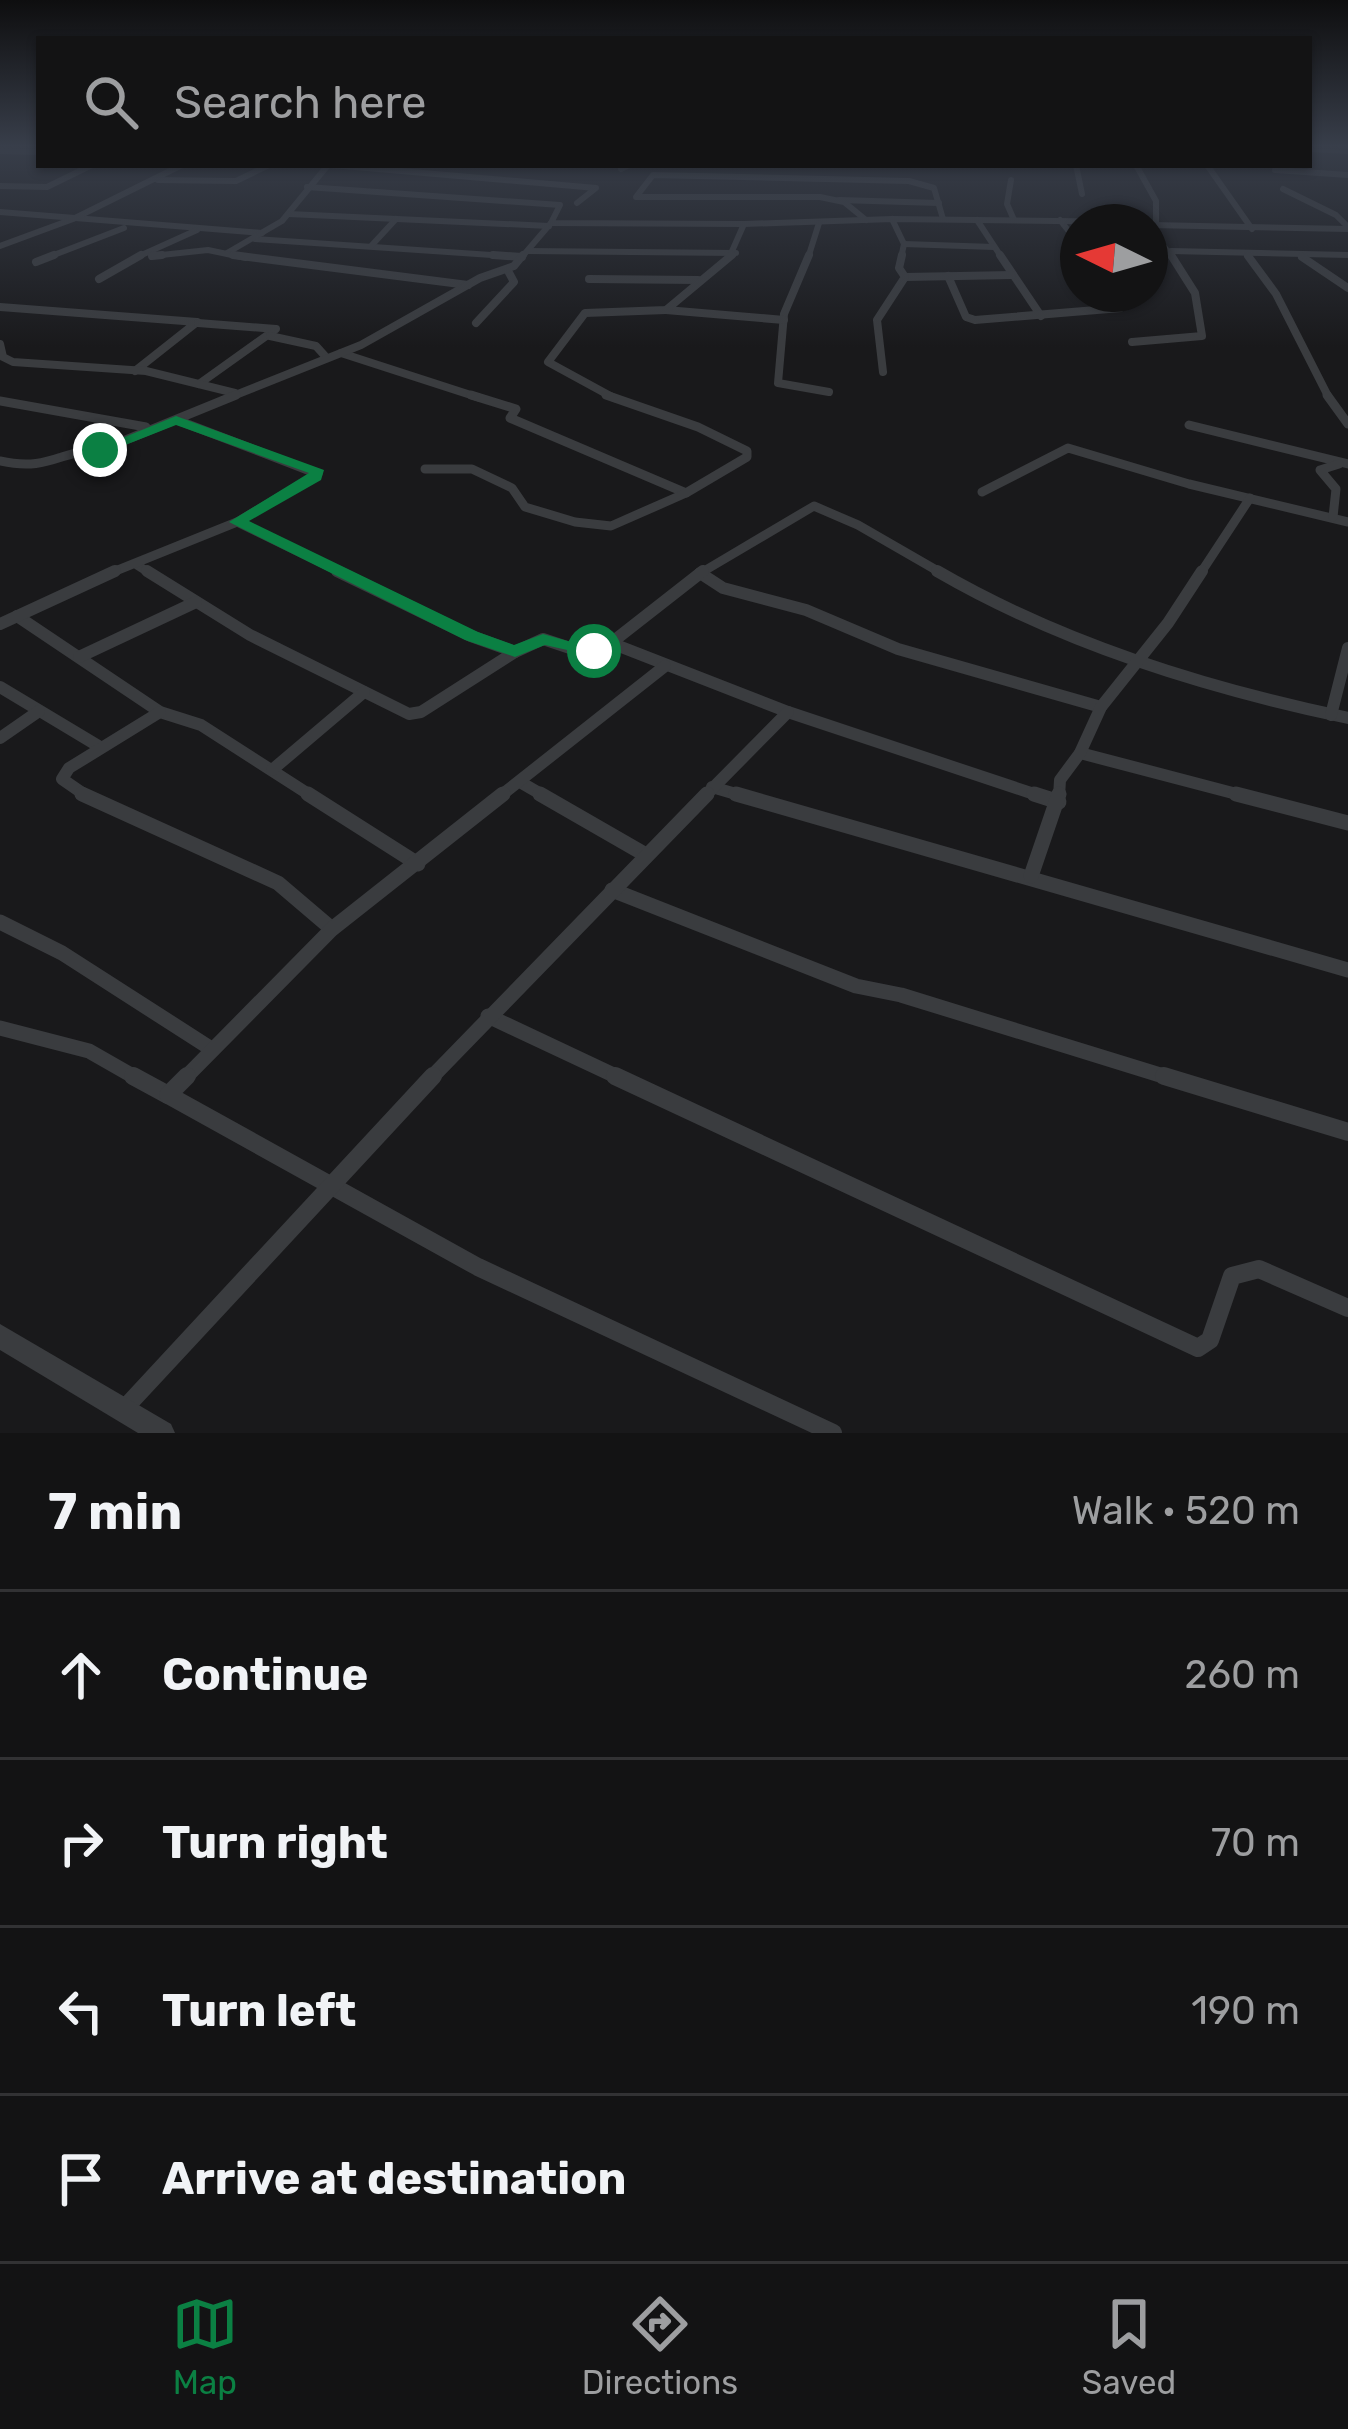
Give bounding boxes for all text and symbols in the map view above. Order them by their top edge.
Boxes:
search box [36,36,1312,168]
icon: search [78,69,144,135]
text: Search here [174,76,426,129]
north arrow [1060,204,1168,312]
route end [73,423,127,477]
route start [567,624,621,678]
text: 7 min [48,1481,182,1542]
text: Walk · 520 m [1072,1488,1300,1534]
icon: ahead [48,1642,114,1708]
text: Continue [162,1648,368,1701]
text: 260 m [1185,1652,1300,1698]
icon: right [48,1810,114,1876]
text: Turn right [162,1816,388,1869]
text: 70 m [1211,1820,1300,1866]
icon: left [48,1978,114,2044]
text: Turn left [162,1984,356,2037]
text: 190 m [1191,1988,1300,2034]
icon: arrive [48,2146,114,2212]
text: Arrive at destination [162,2152,627,2205]
tab: Map [172,2291,238,2402]
tab: Directions [582,2291,738,2402]
tab: Saved [1082,2291,1176,2402]

